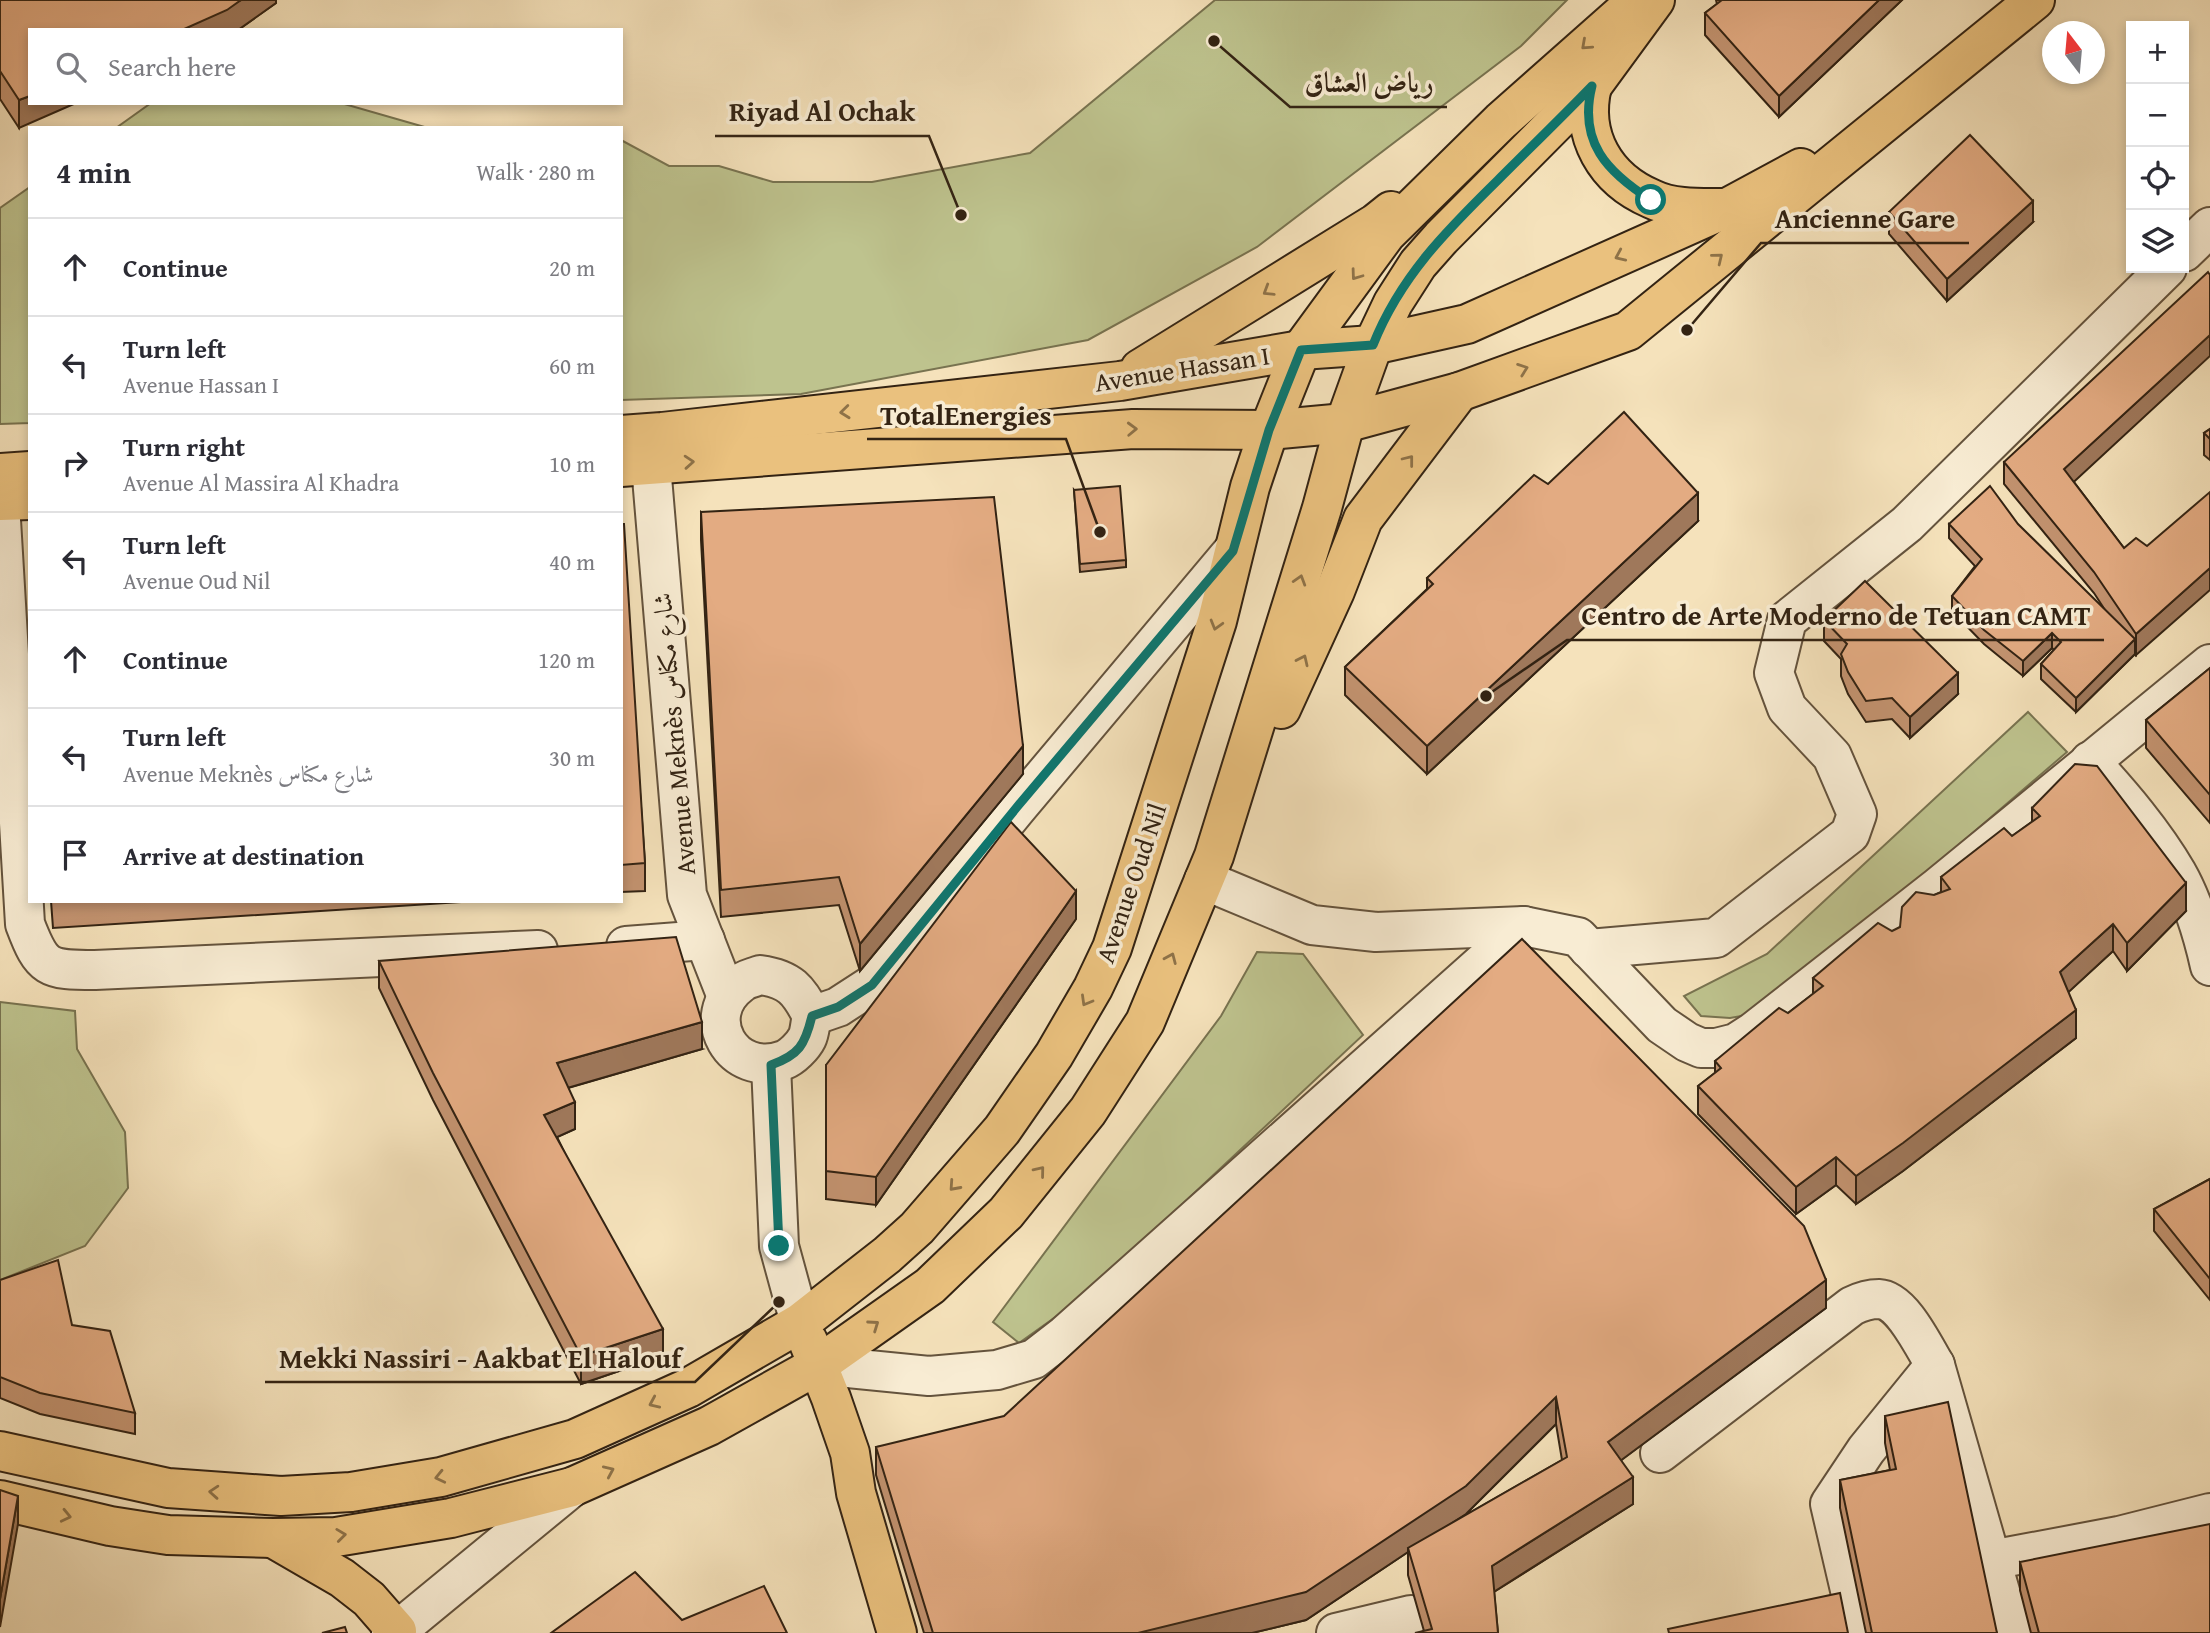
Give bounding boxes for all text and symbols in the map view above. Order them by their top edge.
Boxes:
north arrow [2042,21,2105,84]
map controls [2126,21,2189,273]
button: + [2126,21,2189,84]
search box [28,28,623,105]
one-way arrow [1581,37,1594,49]
text: Search here [108,47,236,86]
icon: search [52,48,90,86]
callout: رياض العشاق [1290,58,1447,107]
text: رياض العشاق [1304,61,1434,102]
button: − [2126,84,2189,147]
callout: Riyad Al Ochak [715,87,929,136]
text: Riyad Al Ochak [729,90,916,131]
button: locate [2126,147,2189,210]
text: 4 min [56,150,131,194]
text: Walk · 280 m [476,155,595,188]
route start [1635,184,1666,215]
callout: Ancienne Gare [1761,194,1969,243]
text: Ancienne Gare [1775,197,1955,238]
button: layers [2126,210,2189,273]
icon: ahead [56,248,94,286]
text: Continue [123,248,228,287]
one-way arrow [1615,248,1627,262]
text: 20 m [549,251,595,284]
one-way arrow [1709,254,1722,266]
one-way arrow [1352,267,1365,279]
one-way arrow [1262,282,1275,295]
text: Turn left [123,329,226,368]
street label: Avenue Hassan I [1092,335,1272,402]
icon: left [56,346,94,384]
text: 60 m [549,349,595,382]
one-way arrow [1516,363,1528,377]
text: Avenue Hassan I [123,368,279,401]
callout: TotalEnergies [867,390,1066,439]
text: TotalEnergies [880,394,1052,435]
one-way arrow [839,404,851,419]
one-way arrow [1127,422,1138,437]
text: Turn right [123,427,245,466]
icon: right [56,444,94,482]
text: 10 m [549,447,595,480]
one-way arrow [684,455,695,470]
one-way arrow [1401,456,1413,468]
text: Avenue Al Massira Al Khadra [123,466,399,499]
text: Turn left [123,525,226,564]
icon: left [56,542,94,580]
text: 40 m [549,545,595,578]
text: Avenue Oud Nil [123,564,270,597]
one-way arrow [1292,574,1306,587]
street label: Avenue Meknès شارع مكناس [642,591,708,877]
callout: Centro de Arte Moderno de Tetuan CAMT [1567,591,2104,640]
text: Centro de Arte Moderno de Tetuan CAMT [1581,594,2091,635]
one-way arrow [1209,619,1224,631]
icon: ahead [56,640,94,678]
text: Continue [123,640,228,679]
text: 120 m [538,643,595,676]
one-way arrow [1295,655,1309,667]
text: Turn left [123,717,226,756]
icon: left [56,738,94,776]
text: 30 m [549,741,595,774]
text: Avenue Meknès شارع مكناس [123,757,374,790]
street label: Avenue Oud Nil [1085,798,1176,968]
icon: arrive [56,836,94,874]
text: Arrive at destination [123,836,364,875]
one-way arrow [1163,953,1177,965]
one-way arrow [1081,994,1094,1007]
one-way arrow [1031,1166,1044,1178]
one-way arrow [950,1178,962,1191]
route end [763,1230,794,1261]
one-way arrow [866,1321,879,1333]
callout: Mekki Nassiri - Aakbat El Halouf [265,1333,695,1382]
text: Mekki Nassiri - Aakbat El Halouf [279,1337,684,1378]
one-way arrow [649,1395,662,1409]
one-way arrow [601,1465,614,1479]
one-way arrow [434,1468,446,1483]
one-way arrow [208,1485,219,1500]
one-way arrow [60,1508,72,1522]
one-way arrow [335,1528,347,1543]

